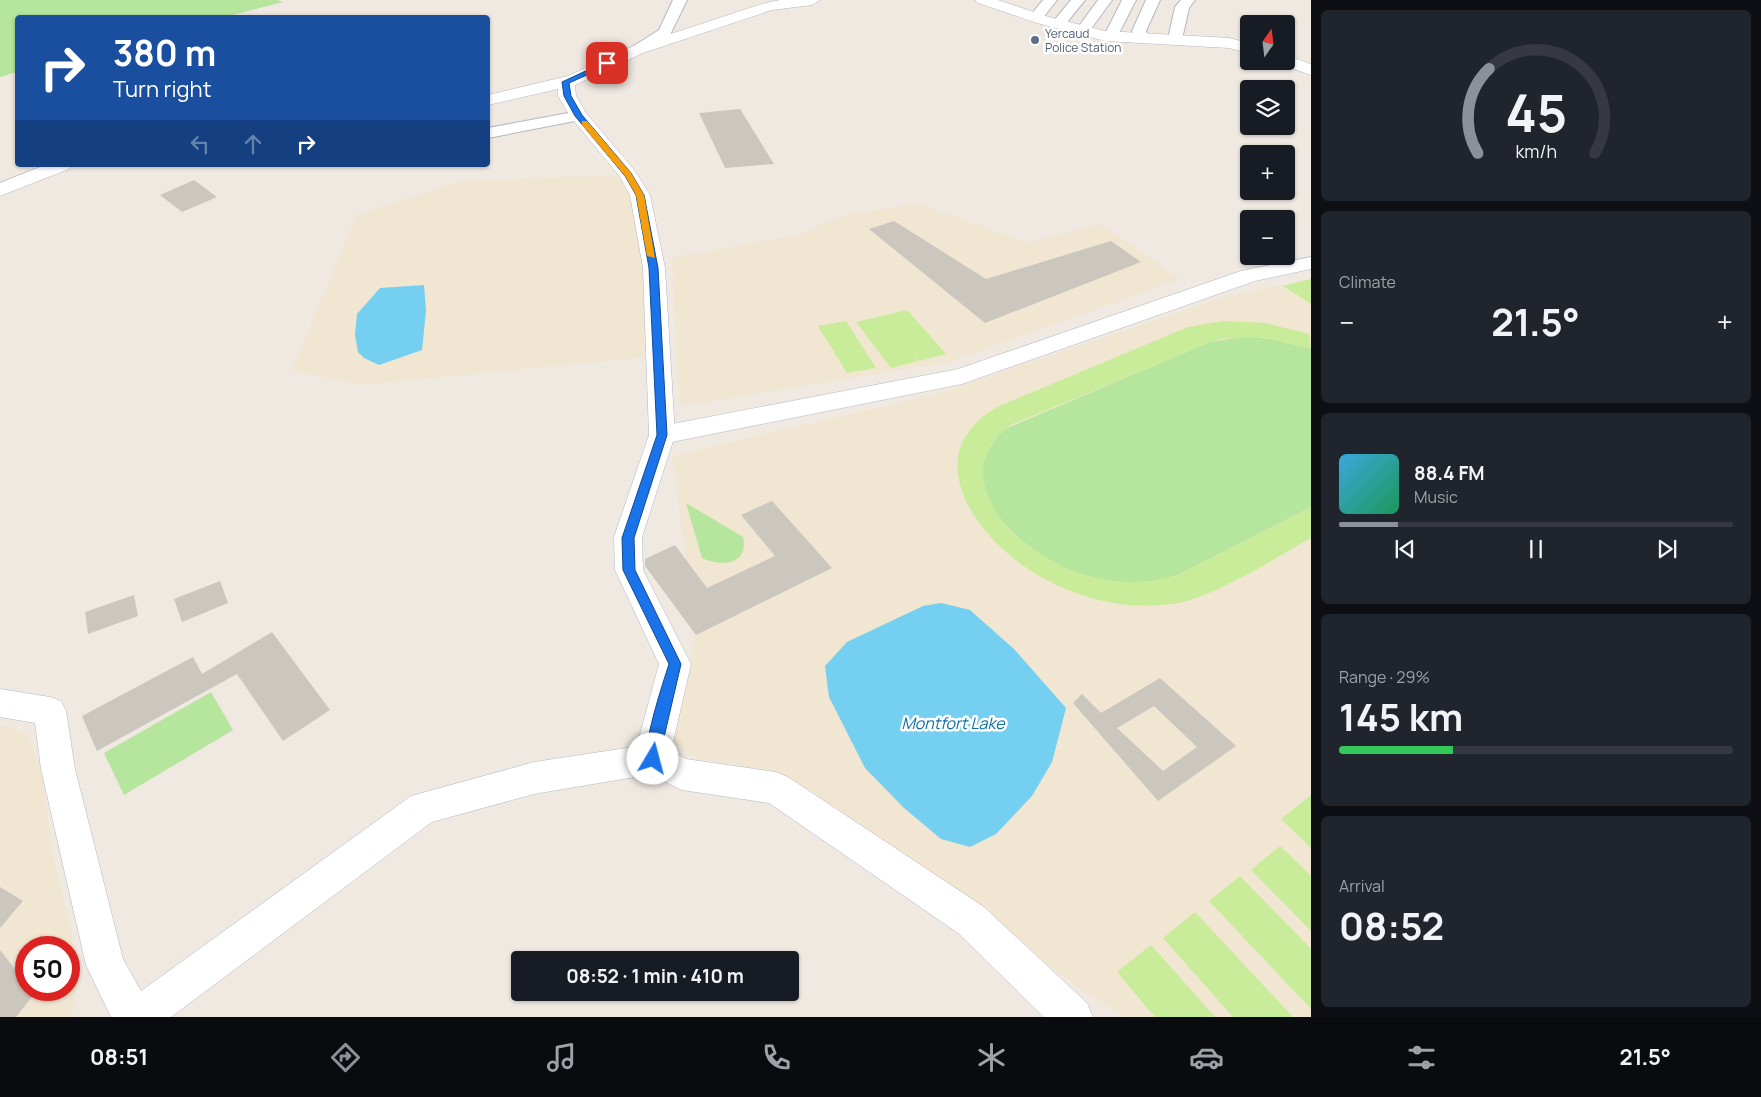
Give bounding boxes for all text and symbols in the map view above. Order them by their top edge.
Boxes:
north arrow [1240,15,1295,70]
map controls [1240,15,1295,265]
place label: Yercaud Police Station [1045,25,1122,56]
text: 380 m [113,29,216,77]
marker: Yercaud Police Station [1029,34,1041,46]
icon: right [30,35,95,100]
pin [586,42,628,84]
icon: arrive [593,49,621,77]
text: Turn right [113,74,211,104]
text: 45 [1505,77,1567,148]
button: layers [1240,80,1295,135]
icon: left [186,130,214,158]
icon: ahead [239,130,267,158]
icon: right [292,130,320,158]
text: km/h [1515,139,1557,163]
button: + [1240,145,1295,200]
button: − [1240,210,1295,265]
text: Climate [1339,271,1396,293]
text: 21.5° [1491,295,1580,347]
text: − [1339,303,1354,341]
text: + [1717,303,1733,341]
text: 88.4 FM [1414,460,1485,486]
text: Music [1414,486,1458,508]
icon: previous [1391,535,1419,563]
icon: pause [1522,535,1550,563]
icon: next [1653,535,1681,563]
text: Range · 29% [1339,666,1430,688]
text: 145 km [1339,690,1463,742]
water label: Montfort Lake [901,712,1006,734]
position arrow [626,732,678,784]
text: Arrival [1339,875,1385,897]
text: 08:52 [1339,899,1444,951]
speed limit sign: 50 [15,936,80,1001]
text: 08:52 · 1 min · 410 m [566,963,744,989]
icon: directions [328,1040,363,1075]
icon: music [544,1040,579,1075]
icon: phone [759,1040,794,1075]
icon: climate [974,1040,1009,1075]
icon: car [1189,1040,1224,1075]
icon: filters [1404,1040,1439,1075]
text: 08:51 [90,1042,148,1072]
text: 21.5° [1620,1042,1671,1072]

